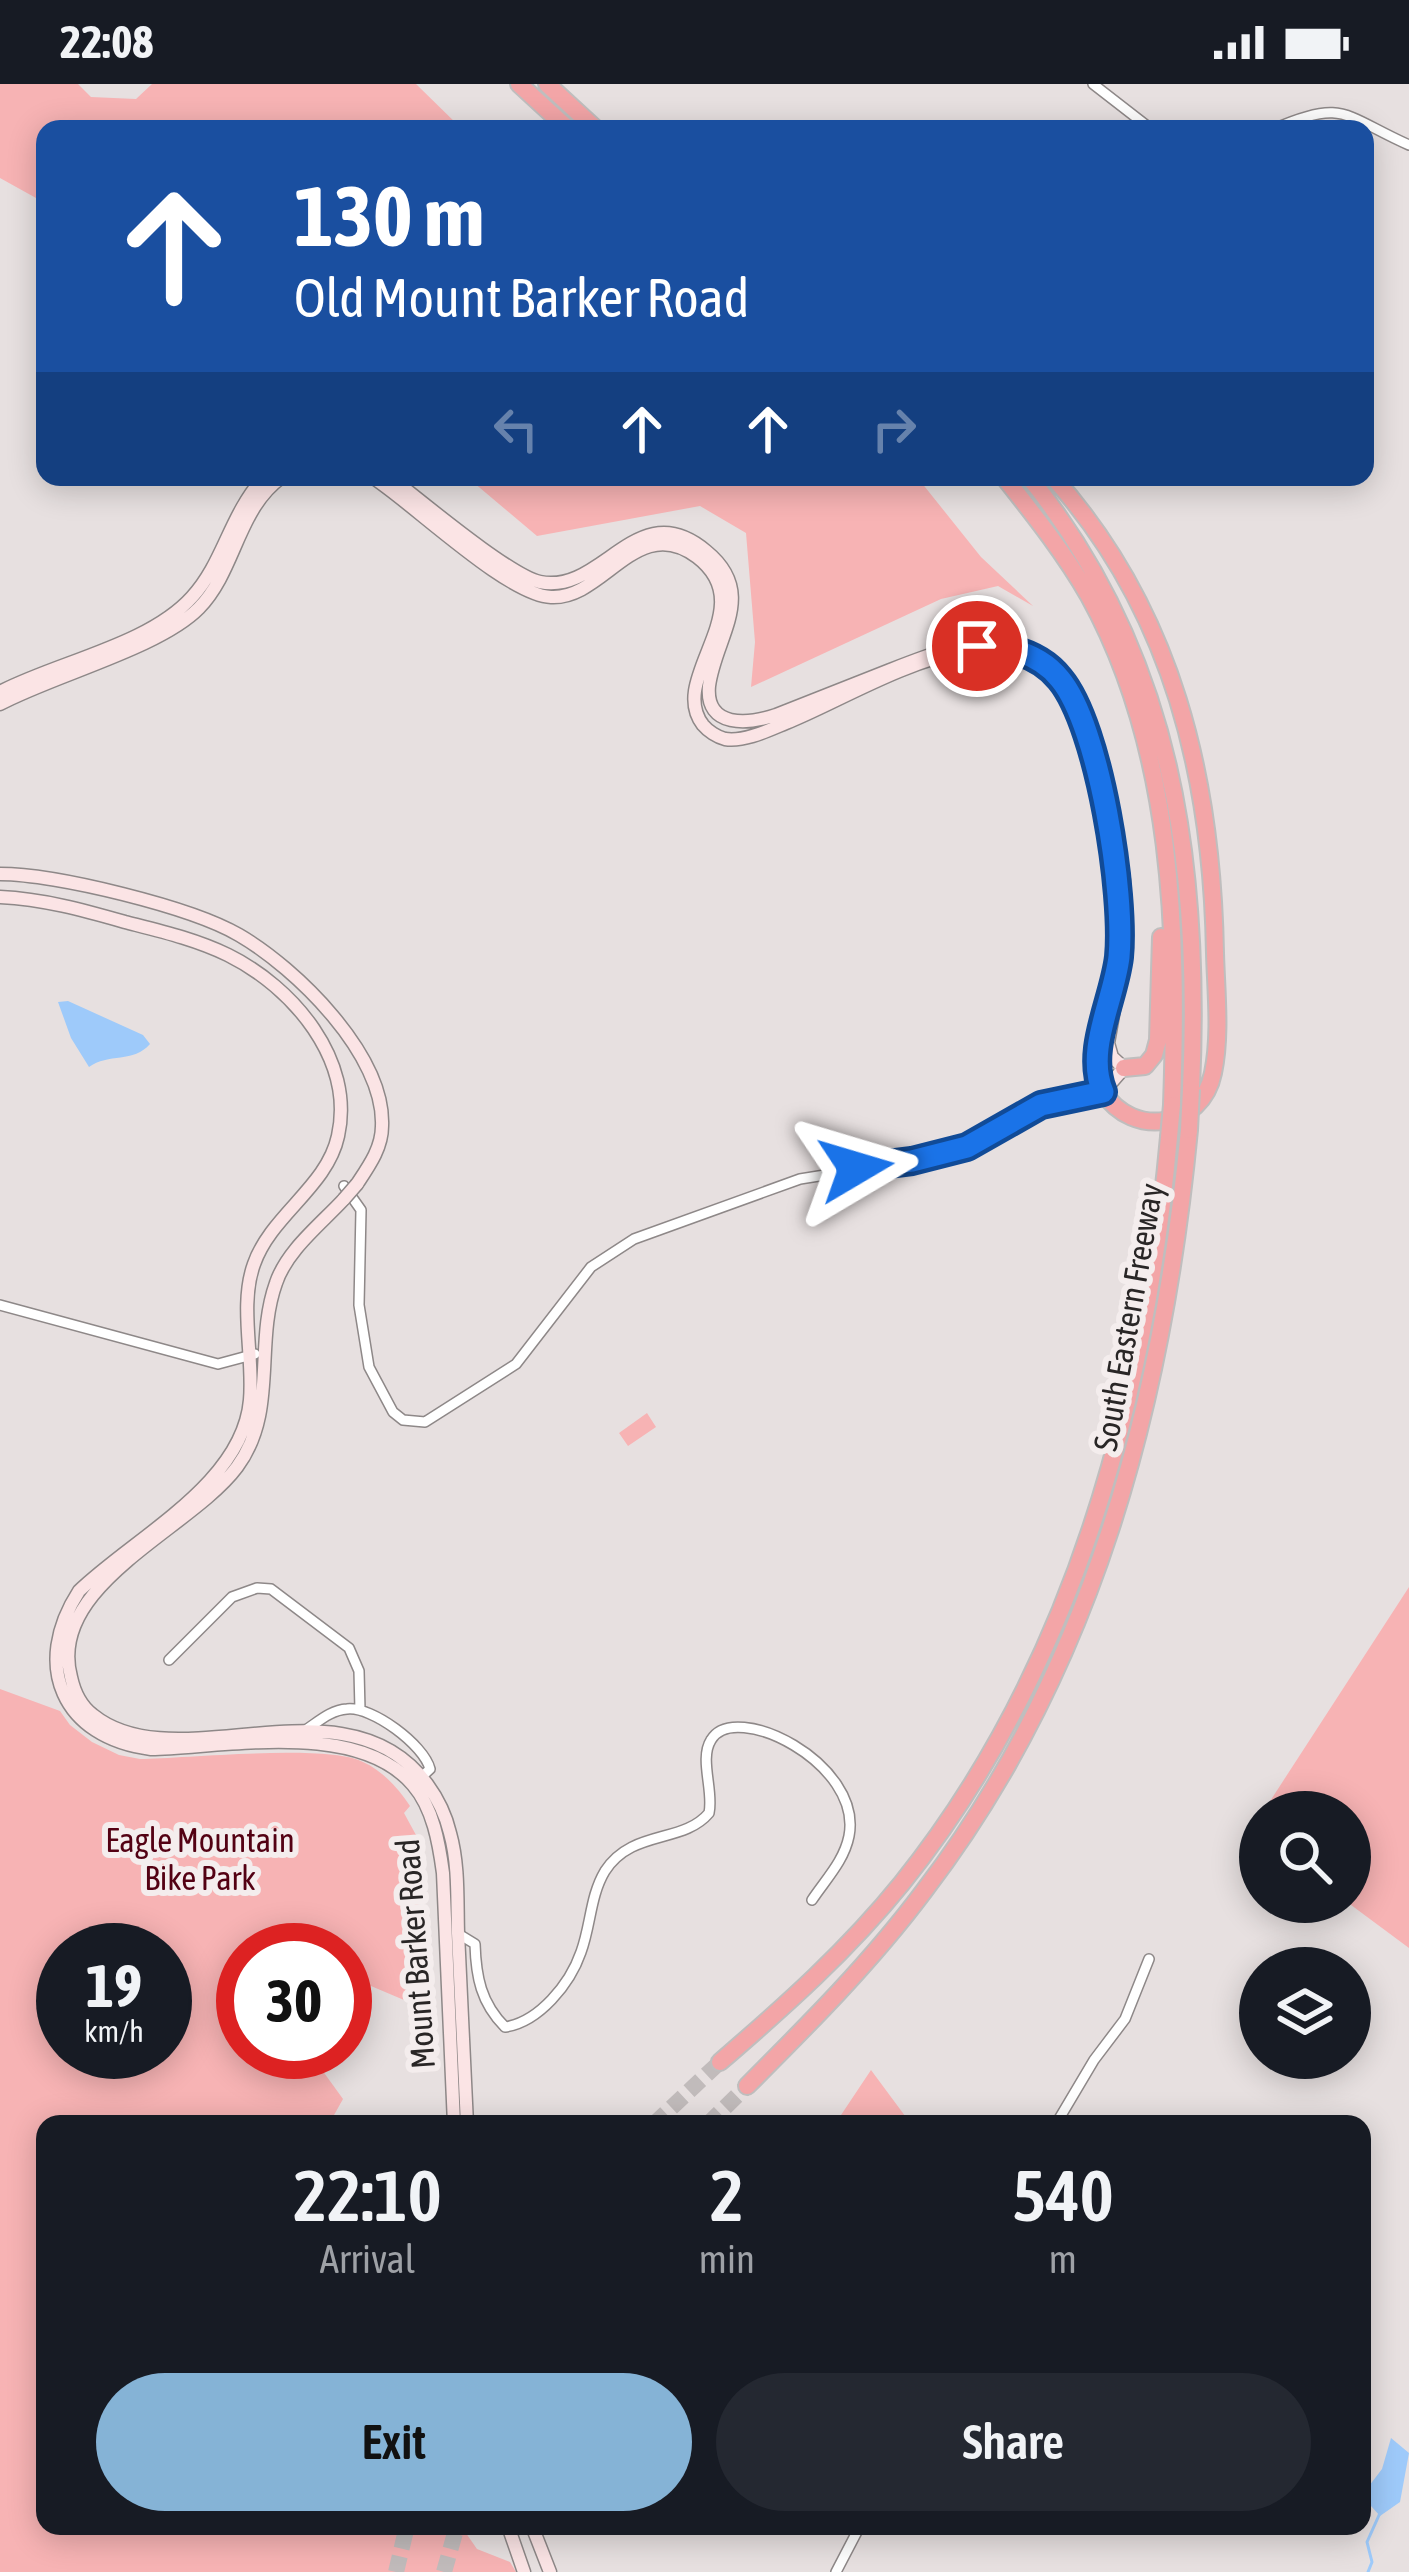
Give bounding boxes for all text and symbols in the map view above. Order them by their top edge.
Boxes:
text: 22:08 [60,16,154,68]
icon: ahead [96,168,252,324]
text: 130 m [294,168,484,264]
text: Old Mount Barker Road [294,267,749,328]
icon: left [483,396,549,462]
icon: ahead [609,396,675,462]
icon: ahead [735,396,801,462]
icon: right [861,396,927,462]
pin [926,595,1028,697]
icon: arrive [944,613,1010,679]
position arrow [793,1105,919,1231]
street label: South Eastern Freeway [1086,1180,1170,1454]
map controls [1239,1791,1371,2079]
button: search [1239,1791,1371,1923]
park label: Eagle Mountain Bike Park [105,1821,295,1897]
street label: Mount Barker Road [388,1838,442,2070]
speed limit sign: 30 [216,1923,372,2079]
button: layers [1239,1947,1371,2079]
text: 19 [86,1951,142,2020]
text: km/h [84,2014,144,2048]
text: 22:10 [293,2154,442,2236]
text: 2 [710,2154,744,2236]
text: 540 [1012,2154,1114,2236]
text: Arrival [320,2237,415,2281]
text: min [699,2237,755,2281]
text: m [1049,2237,1077,2281]
button: Exit [96,2373,692,2511]
button: Share [716,2373,1311,2511]

